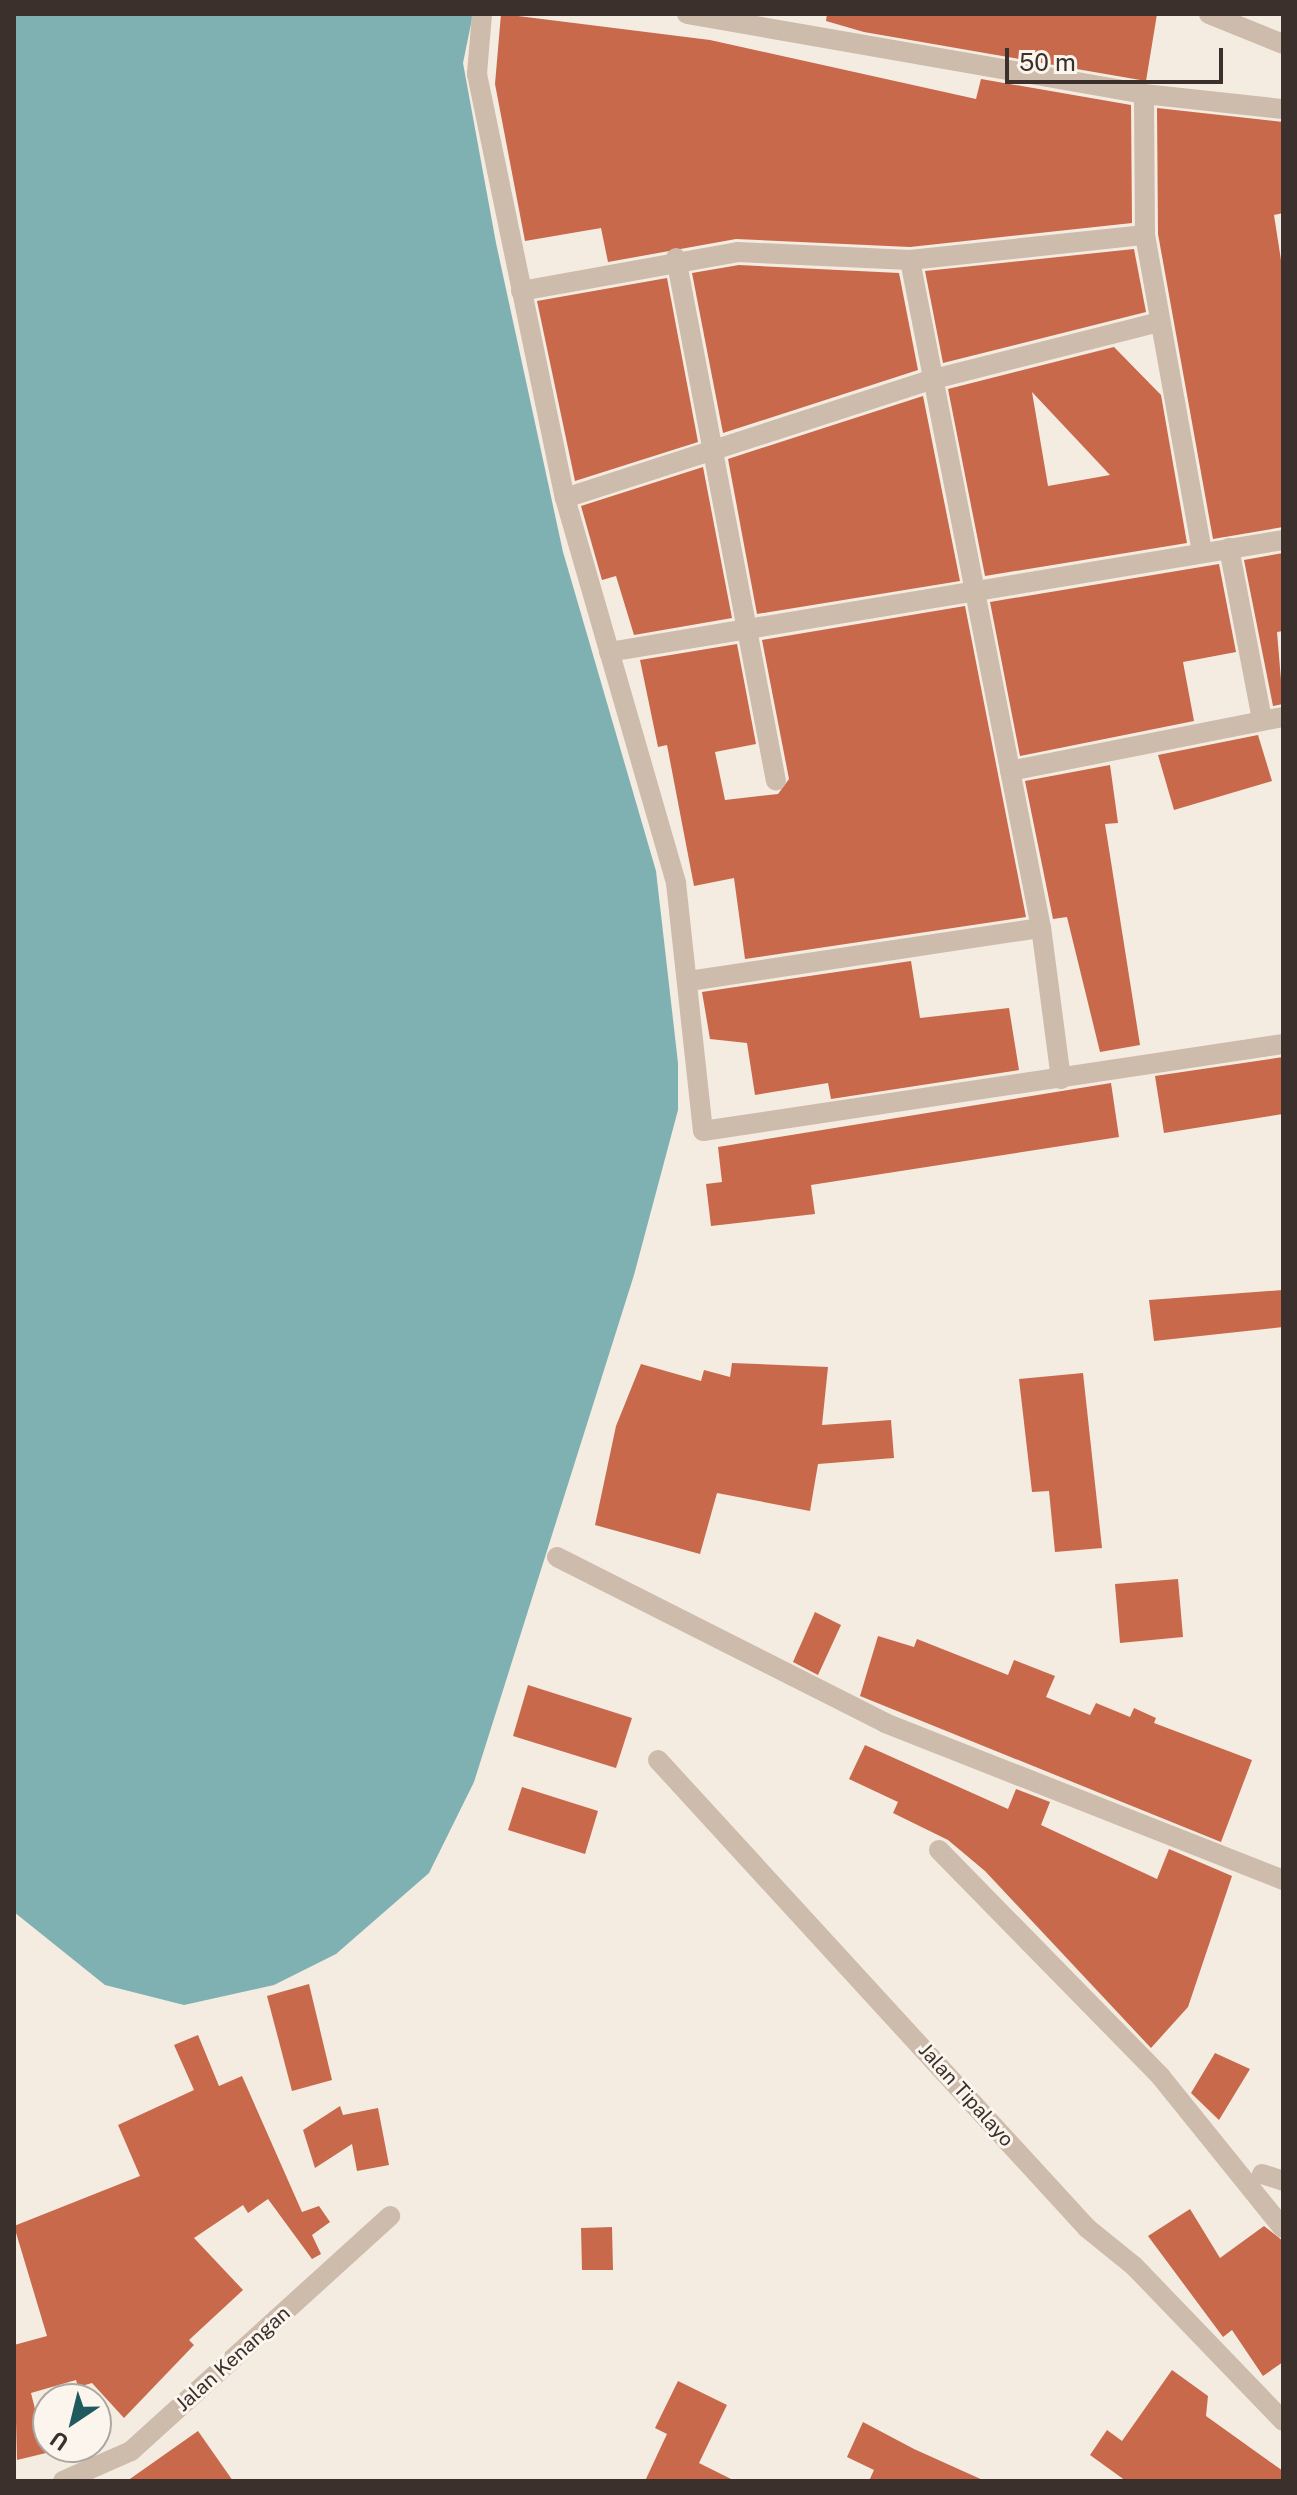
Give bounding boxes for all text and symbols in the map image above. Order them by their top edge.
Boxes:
scale bar [1009,32,1227,82]
text: 50 m [1019,48,1076,76]
street label: Jalan Tipalayo [913,2038,1019,2152]
street label: Jalan Kenangan [171,2301,295,2417]
north arrow [32,2383,112,2463]
text: U [45,2426,73,2456]

